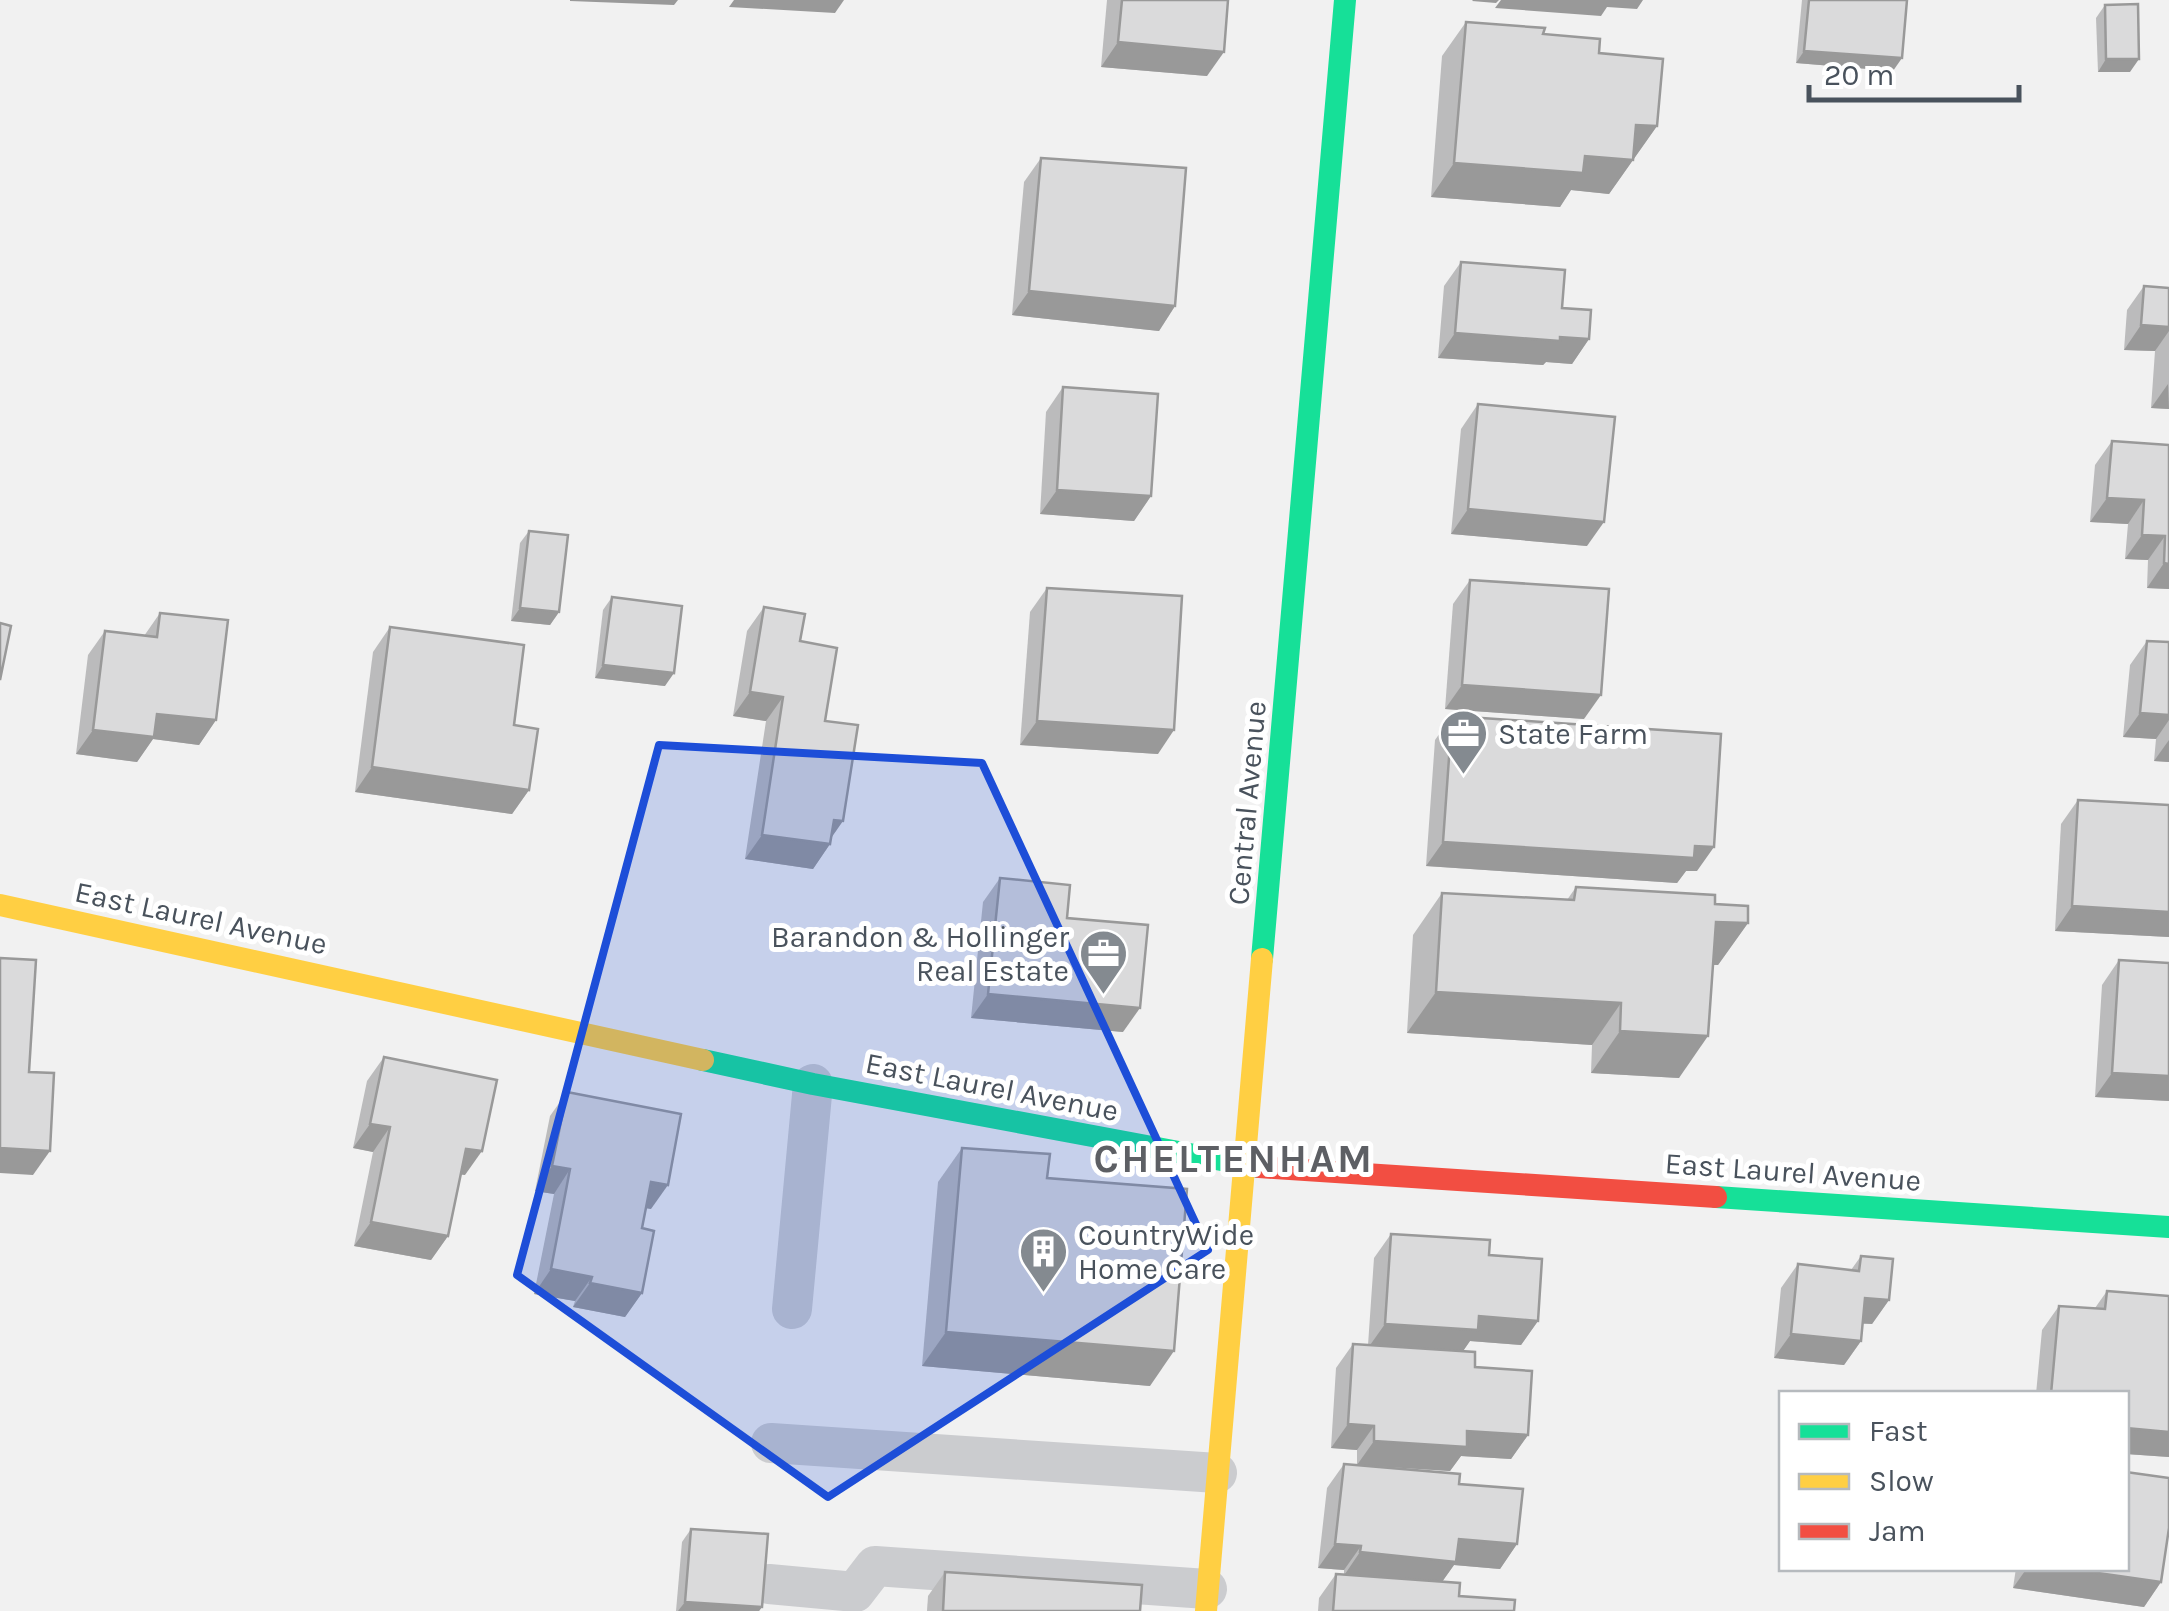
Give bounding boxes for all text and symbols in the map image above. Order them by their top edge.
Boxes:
scale bar [1809,40,2019,102]
text: 20 m [1824,57,1894,93]
street label: Central Avenue [1220,699,1274,907]
office icon: State Farm [1437,708,1489,776]
place label: State Farm [1498,716,1648,752]
street label: East Laurel Avenue [72,874,330,962]
place label: Barandon & Hollinger Real Estate [771,919,1069,989]
office icon: Barandon & Hollinger Real Estate [1078,928,1130,996]
street label: East Laurel Avenue [863,1045,1121,1129]
district label: CHELTENHAM [1093,1135,1375,1182]
street label: East Laurel Avenue [1664,1145,1922,1199]
place label: CountryWide Home Care [1078,1217,1254,1287]
building icon: CountryWide Home Care [1017,1226,1069,1294]
legend [1779,1391,2129,1571]
text: Fast [1869,1413,1928,1449]
text: Slow [1869,1463,1934,1499]
text: Jam [1869,1513,1926,1549]

